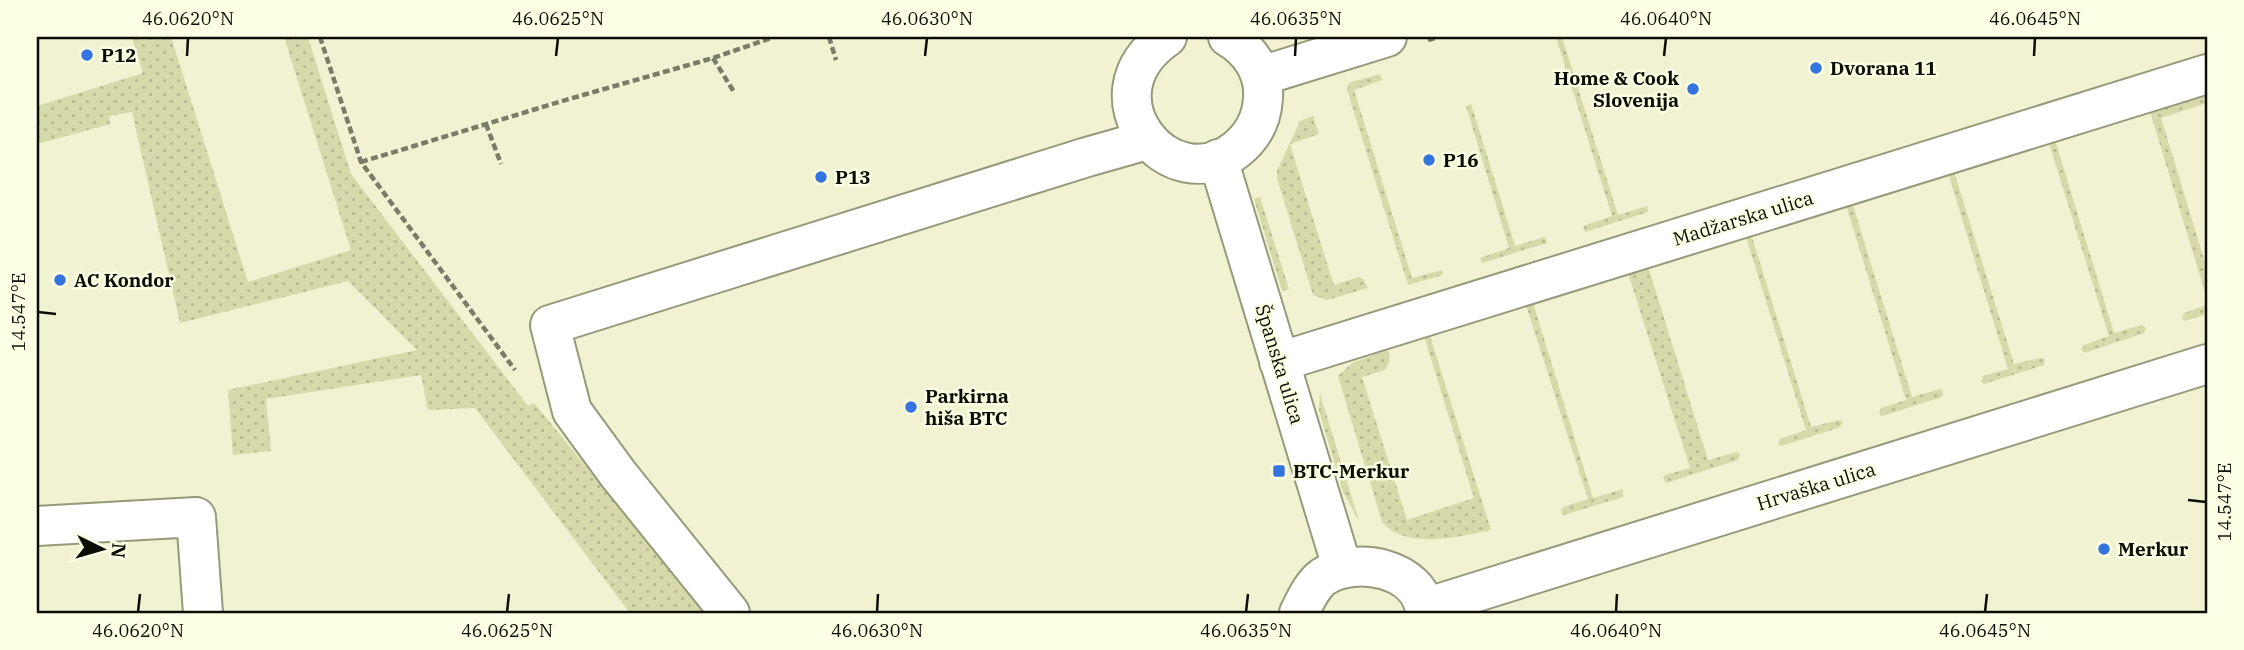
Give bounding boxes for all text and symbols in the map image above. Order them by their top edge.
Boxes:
text: 46.0620°N [142,7,234,30]
text: 46.0625°N [512,7,604,30]
text: 46.0630°N [881,7,973,30]
text: 46.0635°N [1250,7,1342,30]
text: 46.0640°N [1620,7,1712,30]
text: 46.0645°N [1989,7,2081,30]
place label: P12 [101,43,137,67]
marker: P12 [79,47,95,63]
place label: Dvorana 11 [1830,56,1937,80]
marker: Dvorana 11 [1808,60,1824,76]
place label: Home & Cook Slovenija [1554,66,1679,112]
marker: Home & Cook Slovenija [1685,81,1701,97]
place label: P16 [1443,148,1479,172]
marker: P16 [1421,152,1437,168]
place label: P13 [835,165,871,189]
marker: P13 [813,169,829,185]
street label: Madžarska ulica [1670,185,1816,251]
place label: AC Kondor [74,268,174,292]
marker: AC Kondor [52,272,68,288]
text: 14.547°E [7,273,30,351]
street label: Španska ulica [1250,301,1310,427]
place label: Parkirna hiša BTC [925,384,1009,430]
marker: Parkirna hiša BTC [903,399,919,415]
street label: Hrvaška ulica [1754,457,1878,515]
place label: BTC-Merkur [1293,459,1410,483]
marker: BTC-Merkur [1271,463,1287,479]
text: 14.547°E [2213,463,2236,541]
north arrow [66,514,136,584]
place label: Merkur [2118,537,2189,561]
marker: Merkur [2096,541,2112,557]
text: N [106,542,132,559]
text: 46.0620°N [92,619,184,642]
text: 46.0625°N [461,619,553,642]
text: 46.0630°N [831,619,923,642]
text: 46.0635°N [1200,619,1292,642]
text: 46.0640°N [1570,619,1662,642]
text: 46.0645°N [1939,619,2031,642]

